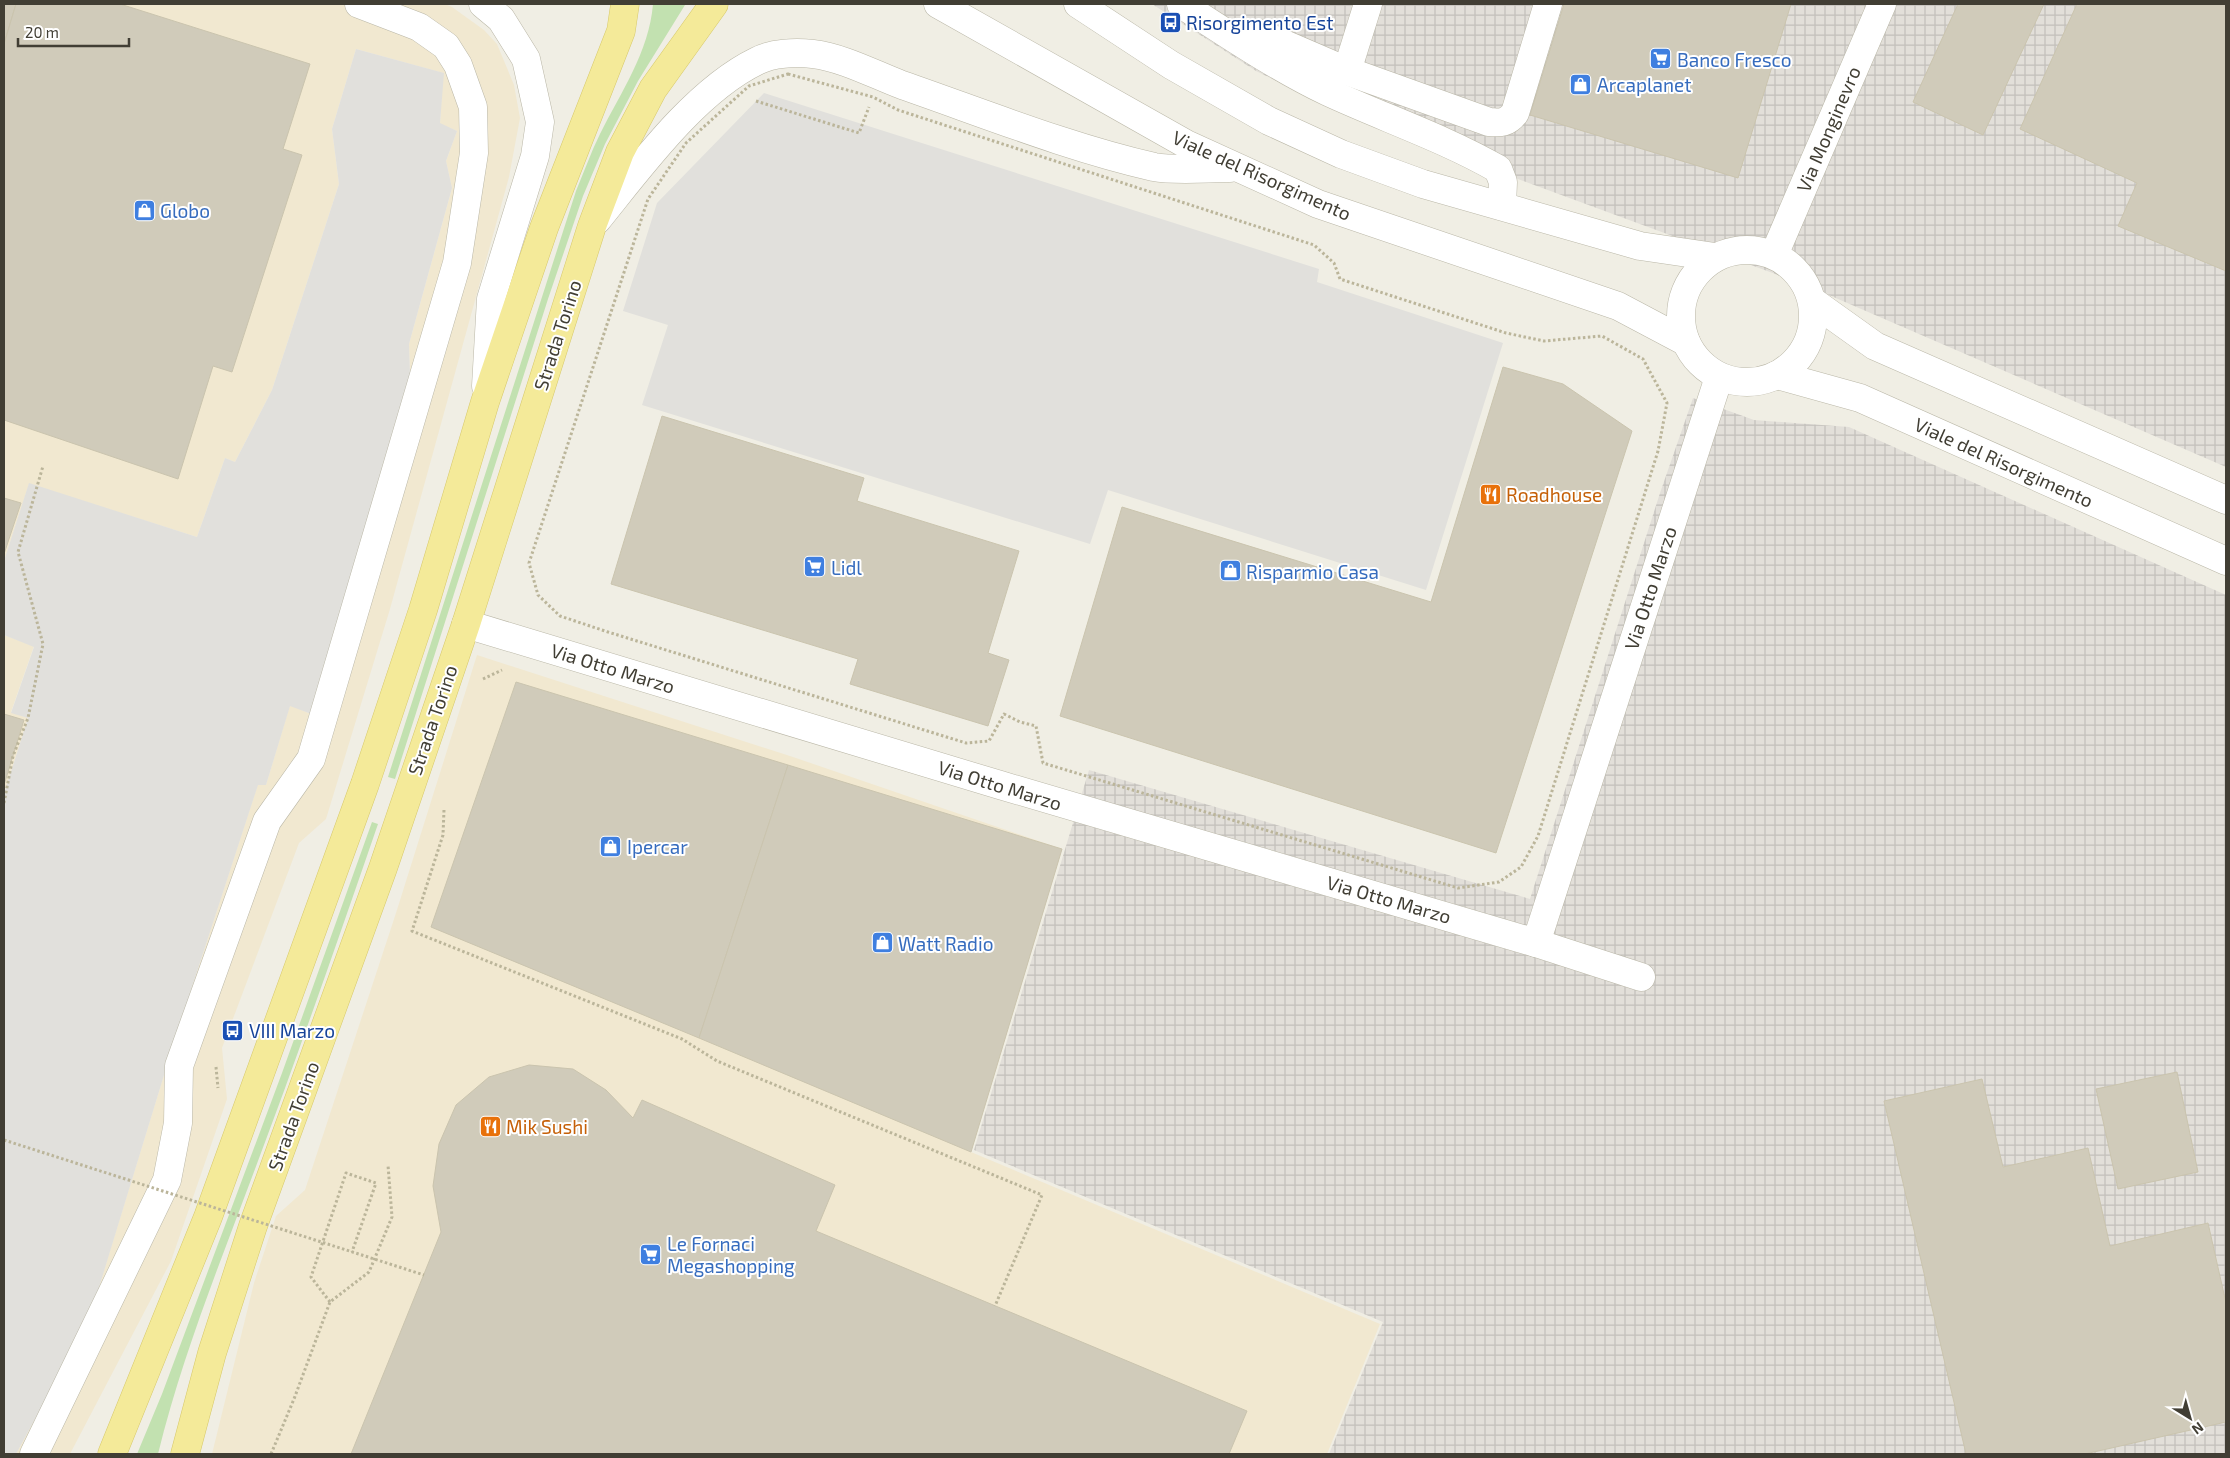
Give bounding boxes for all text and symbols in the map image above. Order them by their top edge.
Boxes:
bus stop icon: Risorgimento Est [1158,10,1182,34]
place label: Risorgimento Est [1186,11,1333,34]
scale bar [18,15,129,47]
text: 20 m [25,23,59,41]
supermarket icon: Banco Fresco [1649,47,1673,71]
place label: Banco Fresco [1677,48,1792,71]
street label: Via Monginevro [1791,63,1865,195]
shop icon: Arcaplanet [1569,72,1593,96]
place label: Arcaplanet [1597,73,1692,96]
street label: Viale del Risorgimento [1169,125,1355,225]
shop icon: Globo [132,198,156,222]
place label: Globo [160,199,210,222]
street label: Strada Torino [528,277,586,393]
street label: Viale del Risorgimento [1911,412,2097,512]
restaurant icon: Roadhouse [1478,482,1502,506]
place label: Roadhouse [1506,483,1602,506]
street label: Via Otto Marzo [1619,523,1681,653]
supermarket icon: Lidl [803,555,827,579]
place label: Lidl [831,556,862,579]
shop icon: Risparmio Casa [1218,559,1242,583]
place label: Risparmio Casa [1246,560,1379,583]
street label: Via Otto Marzo [548,638,678,698]
street label: Strada Torino [402,662,462,778]
street label: Via Otto Marzo [935,755,1065,815]
shop icon: Ipercar [599,834,623,858]
place label: Ipercar [627,835,688,858]
street label: Via Otto Marzo [1324,870,1454,928]
shop icon: Watt Radio [870,931,894,955]
place label: Watt Radio [898,932,994,955]
bus stop icon: VIII Marzo [221,1018,245,1042]
place label: VIII Marzo [249,1019,335,1042]
street label: Strada Torino [263,1058,323,1174]
restaurant icon: Mik Sushi [478,1114,502,1138]
place label: Mik Sushi [506,1115,588,1138]
place label: Le Fornaci Megashopping [667,1232,795,1277]
supermarket icon: Le Fornaci Megashopping [639,1242,663,1266]
north arrow [2165,1393,2215,1443]
text: N [2189,1419,2207,1439]

